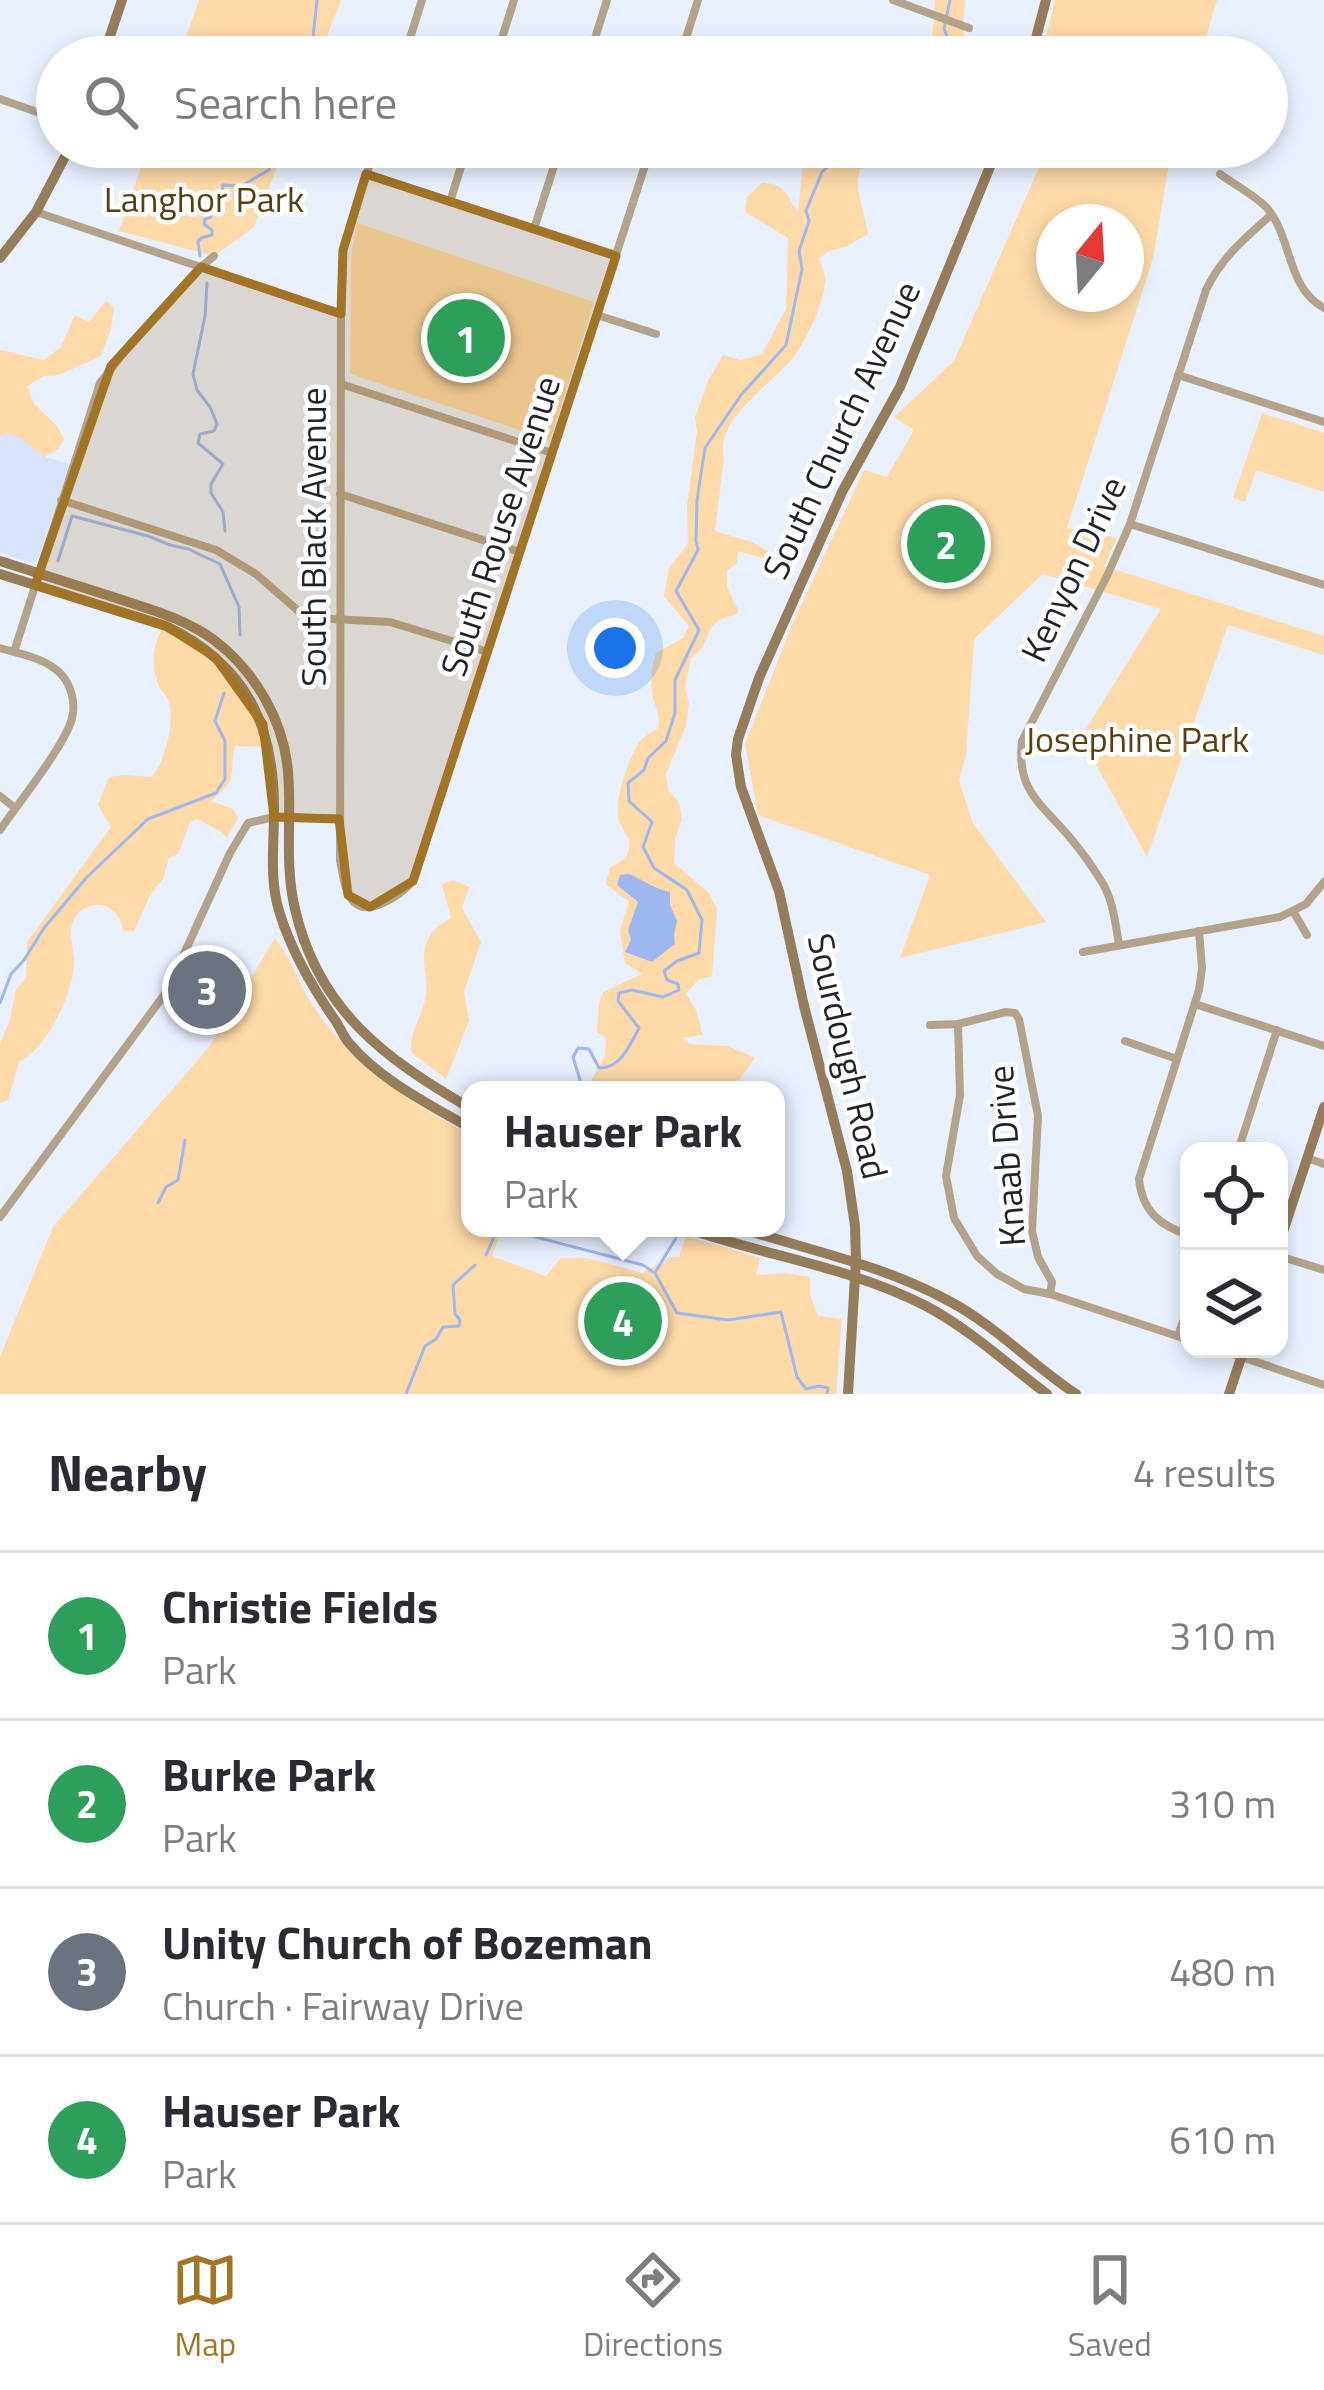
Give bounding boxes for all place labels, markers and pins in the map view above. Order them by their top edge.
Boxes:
pin: 1 [427,293,505,383]
pin: 2 [907,499,985,589]
pin: 3 [168,945,246,1035]
pin: 4 [584,1276,662,1366]

